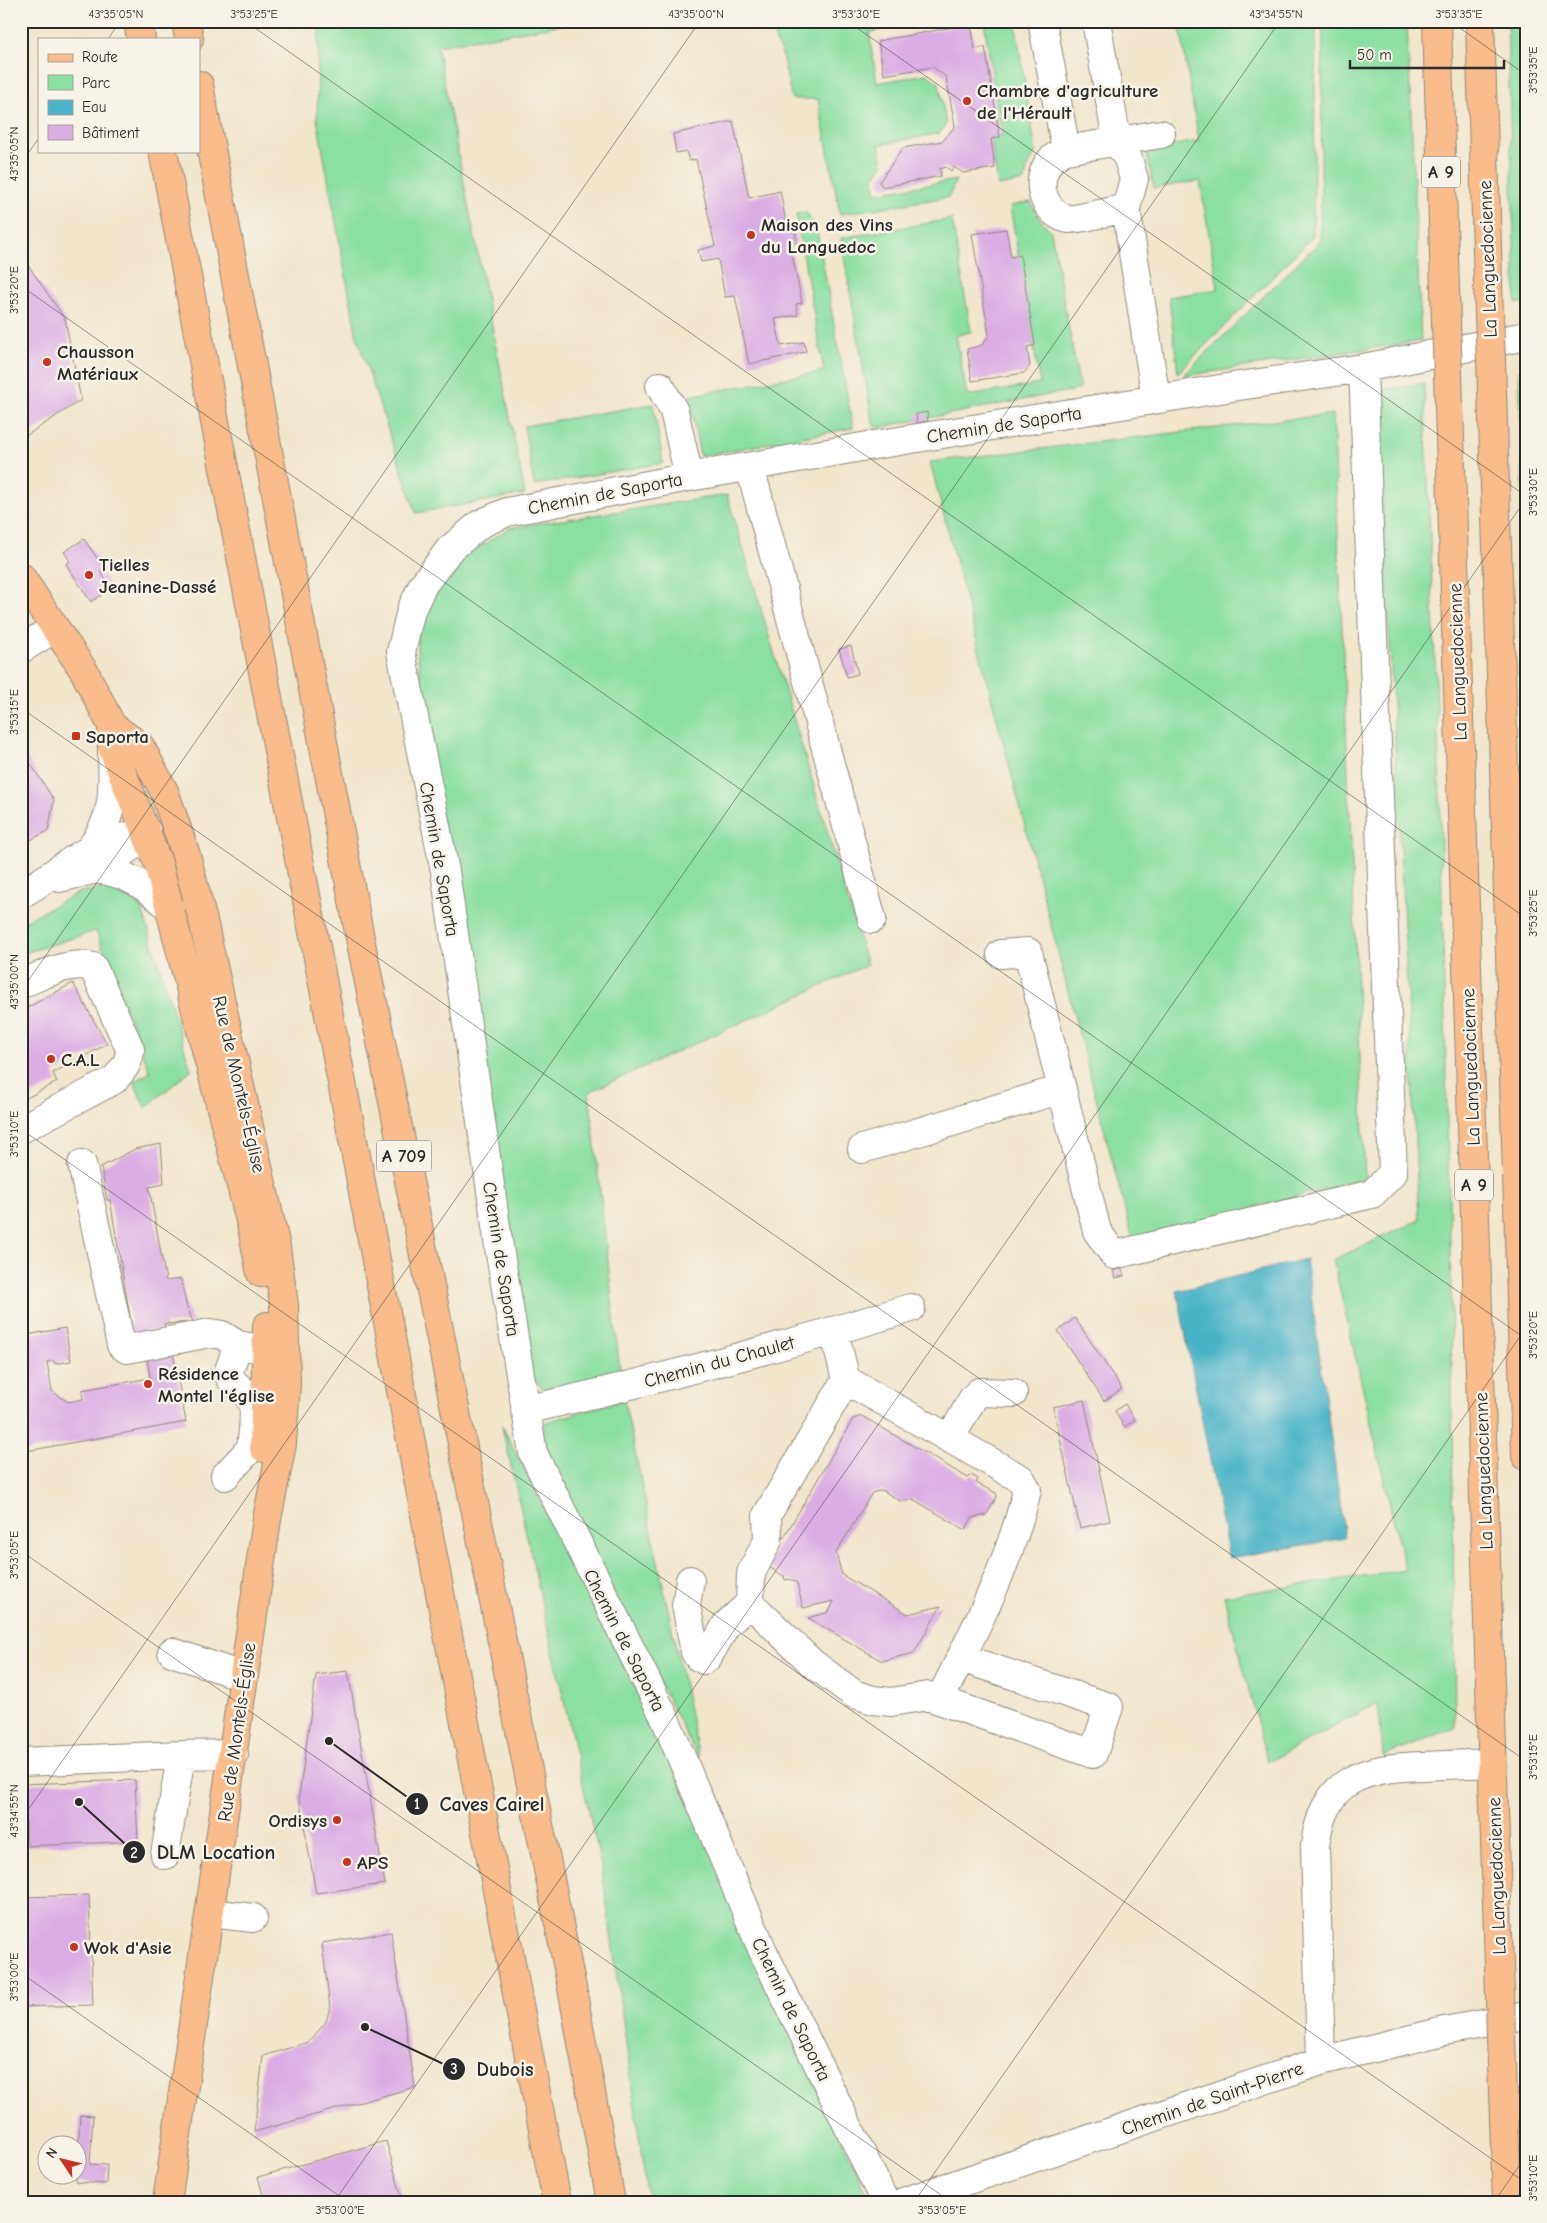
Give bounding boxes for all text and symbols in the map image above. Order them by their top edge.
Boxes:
text: 43°35'05"N [89,7,143,21]
text: 3°53'25"E [230,7,278,21]
text: 43°35'00"N [668,7,724,21]
text: 3°53'30"E [832,7,880,21]
text: 43°34'55"N [1249,7,1303,21]
text: 3°53'35"E [1435,7,1483,21]
legend [38,38,200,152]
scale bar [1350,38,1503,70]
text: 50 m [1357,46,1392,64]
text: 3°53'35"E [1526,46,1540,94]
text: Route [82,48,118,66]
text: Parc [82,74,110,92]
place label: Chambre d'agriculture de l'Hérault [977,80,1158,124]
marker: Chambre d'agriculture de l'Hérault [961,95,973,107]
text: Eau [82,98,106,116]
text: Bâtiment [82,124,140,142]
text: 43°35'05"N [7,127,21,181]
road number: A 9 [1422,156,1460,188]
street label: La Languedocienne [1474,180,1502,338]
place label: Maison des Vins du Languedoc [761,214,893,258]
marker: Maison des Vins du Languedoc [745,229,757,241]
text: 3°53'20"E [7,266,21,314]
place label: Chausson Matériaux [57,341,139,385]
marker: Chausson Matériaux [41,356,53,368]
street label: Chemin de Saporta [925,402,1083,448]
street label: Chemin de Saporta [526,468,684,520]
text: 3°53'30"E [1526,468,1540,516]
place label: Tielles Jeanine-Dassé [99,554,216,598]
marker: Tielles Jeanine-Dassé [83,569,95,581]
street label: La Languedocienne [1444,583,1472,741]
text: 3°53'15"E [7,689,21,735]
place label: Saporta [86,726,149,748]
marker: Saporta [70,730,82,742]
street label: Chemin de Saporta [415,780,463,938]
text: 3°53'25"E [1526,889,1540,937]
text: 43°35'00"N [7,954,21,1010]
street label: La Languedocienne [1457,988,1485,1146]
street label: Rue de Montels-Église [208,994,270,1175]
place label: C.A.L [61,1049,100,1071]
marker: C.A.L [45,1053,57,1065]
text: 3°53'10"E [7,1111,21,1157]
road number: A 709 [376,1140,432,1172]
road number: A 9 [1455,1170,1493,1200]
street label: Chemin de Saporta [478,1180,524,1338]
text: 3°53'20"E [1526,1311,1540,1359]
street label: Chemin du Chaulet [642,1331,797,1393]
place label: Résidence Montel l'église [158,1363,274,1407]
marker: Résidence Montel l'église [142,1378,154,1390]
street label: La Languedocienne [1470,1392,1498,1550]
text: 3°53'05"E [7,1531,21,1579]
street label: Chemin de Saporta [579,1566,670,1715]
street label: Rue de Montels-Église [214,1641,260,1823]
text: 3°53'15"E [1526,1734,1540,1780]
text: 43°34'55"N [7,1784,21,1838]
callout: Caves Cairel [404,1786,554,1821]
text: Caves Cairel [440,1793,544,1816]
text: 1 [414,1795,420,1813]
street label: La Languedocienne [1483,1797,1511,1955]
place label: Ordisys [268,1810,327,1832]
marker: Ordisys [331,1814,343,1826]
callout: DLM Location [122,1835,286,1870]
text: DLM Location [157,1841,275,1864]
text: 2 [130,1844,138,1862]
place label: APS [357,1852,388,1874]
marker: APS [341,1856,353,1868]
street label: Chemin de Saporta [747,1934,835,2085]
place label: Wok d'Asie [84,1937,172,1959]
marker: Wok d'Asie [68,1941,80,1953]
text: 3°53'00"E [7,1952,21,2002]
callout: Dubois [442,2051,544,2086]
street label: Chemin de Saint-Pierre [1118,2057,1306,2140]
text: Dubois [476,2058,534,2081]
text: 3 [450,2060,458,2078]
north arrow [38,2136,88,2186]
text: N [42,2144,61,2161]
text: 3°53'10"E [1526,2155,1540,2201]
text: 3°53'00"E [315,2203,365,2217]
text: 3°53'05"E [918,2203,966,2217]

